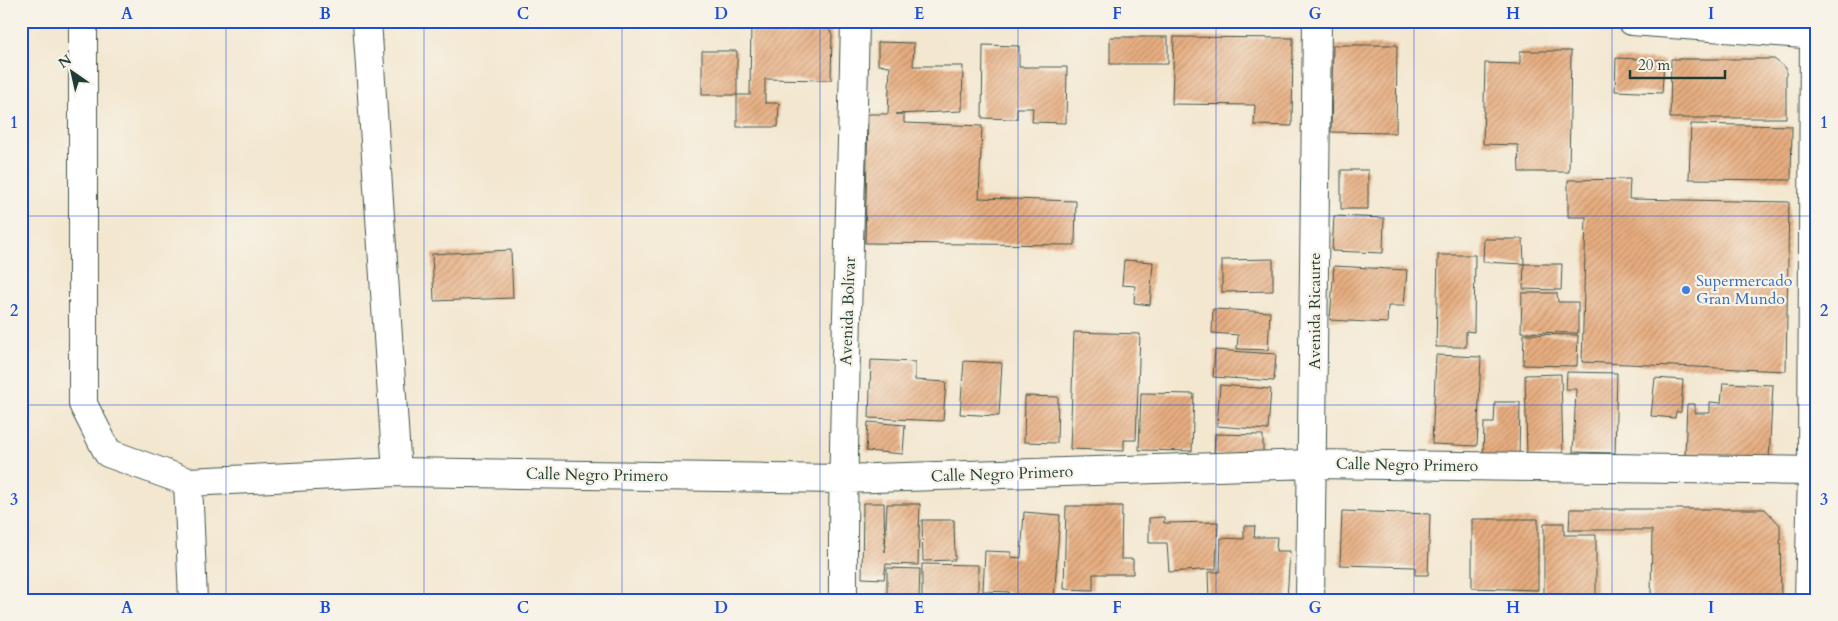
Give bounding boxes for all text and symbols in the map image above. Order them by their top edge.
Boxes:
text: A [121,3,133,25]
text: B [319,3,331,25]
text: C [517,3,529,25]
text: D [714,3,728,25]
text: E [914,3,924,25]
text: F [1112,3,1122,25]
text: G [1308,3,1322,25]
text: H [1506,3,1520,25]
text: I [1708,3,1714,25]
north arrow [48,48,98,98]
scale bar [1630,48,1726,80]
text: N [55,50,75,73]
text: 20 m [1638,55,1670,75]
text: 1 [10,112,18,134]
text: 1 [1820,112,1828,134]
street label: Avenida Ricaurte [1304,253,1326,369]
street label: Avenida Bolívar [835,256,861,366]
place label: Supermercado Gran Mundo [1696,270,1793,310]
marker: Supermercado Gran Mundo [1680,284,1692,296]
text: 2 [10,300,18,322]
text: 2 [1820,300,1828,322]
street label: Calle Negro Primero [1336,453,1479,477]
street label: Calle Negro Primero [930,461,1074,487]
street label: Calle Negro Primero [526,463,669,487]
text: 3 [10,489,18,511]
text: 3 [1820,489,1828,511]
text: A [121,597,133,619]
text: B [319,597,331,619]
text: C [517,597,529,619]
text: D [714,597,728,619]
text: E [914,597,924,619]
text: F [1112,597,1122,619]
text: G [1308,597,1322,619]
text: H [1506,597,1520,619]
text: I [1708,597,1714,619]

